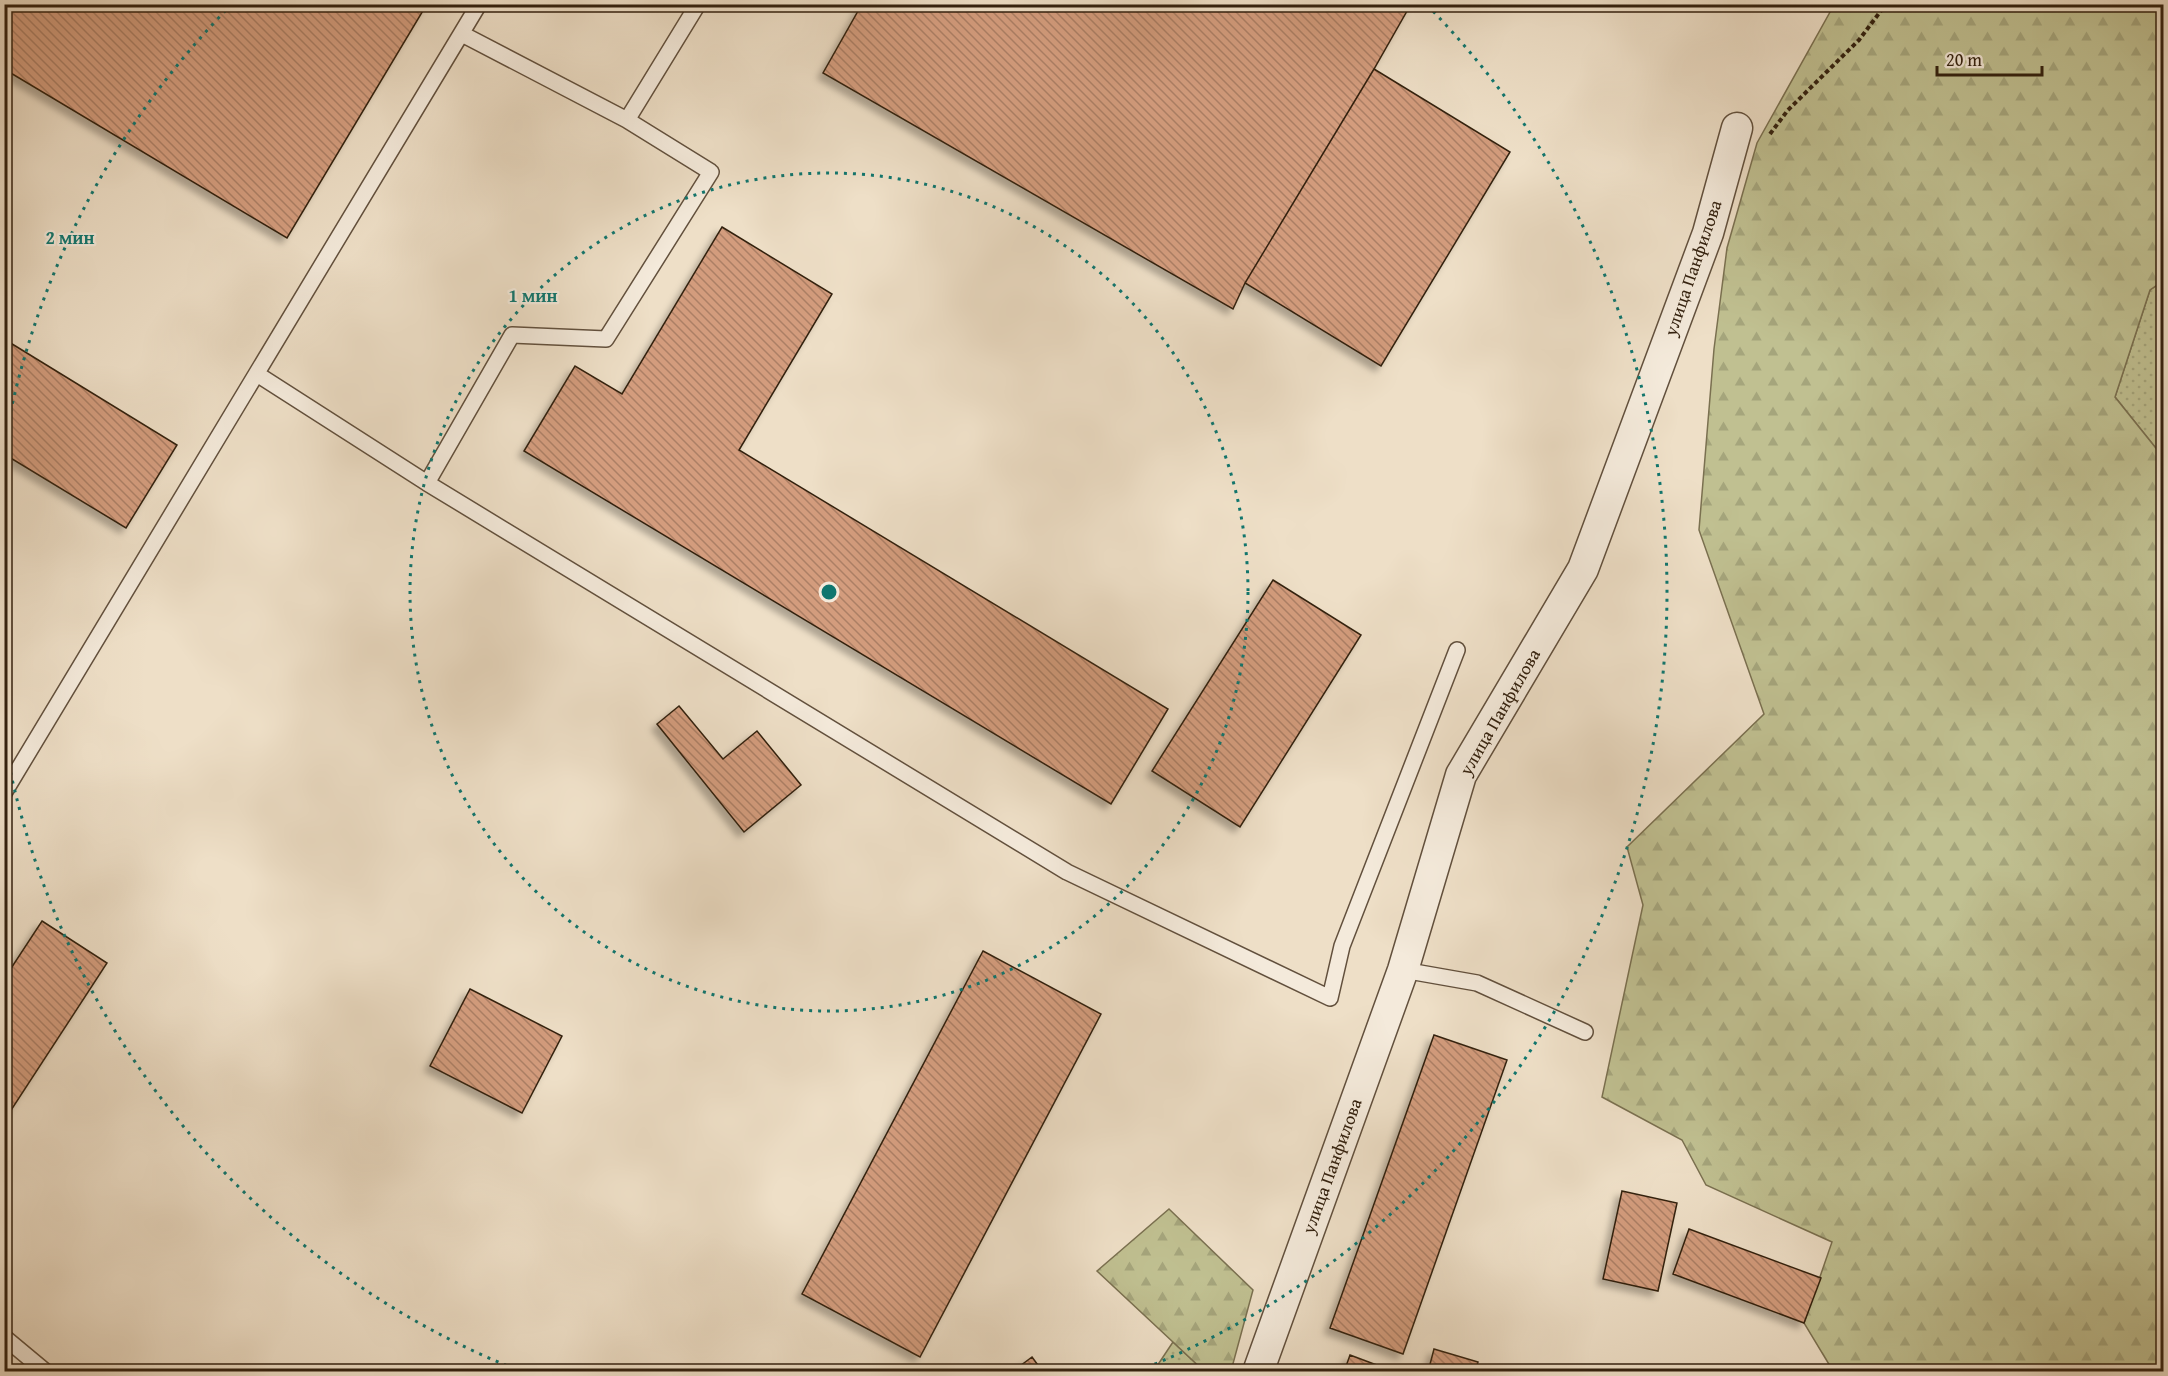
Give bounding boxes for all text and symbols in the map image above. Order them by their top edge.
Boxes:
scale bar [1937,39,2042,77]
text: 20 m [1946,46,1982,73]
street label: улица Панфилова [1656,196,1729,340]
text: 2 мин [45,224,95,251]
text: 1 мин [508,282,558,309]
centre of rings [819,582,839,602]
street label: улица Панфилова [1452,643,1547,781]
street label: улица Панфилова [1294,1094,1369,1238]

